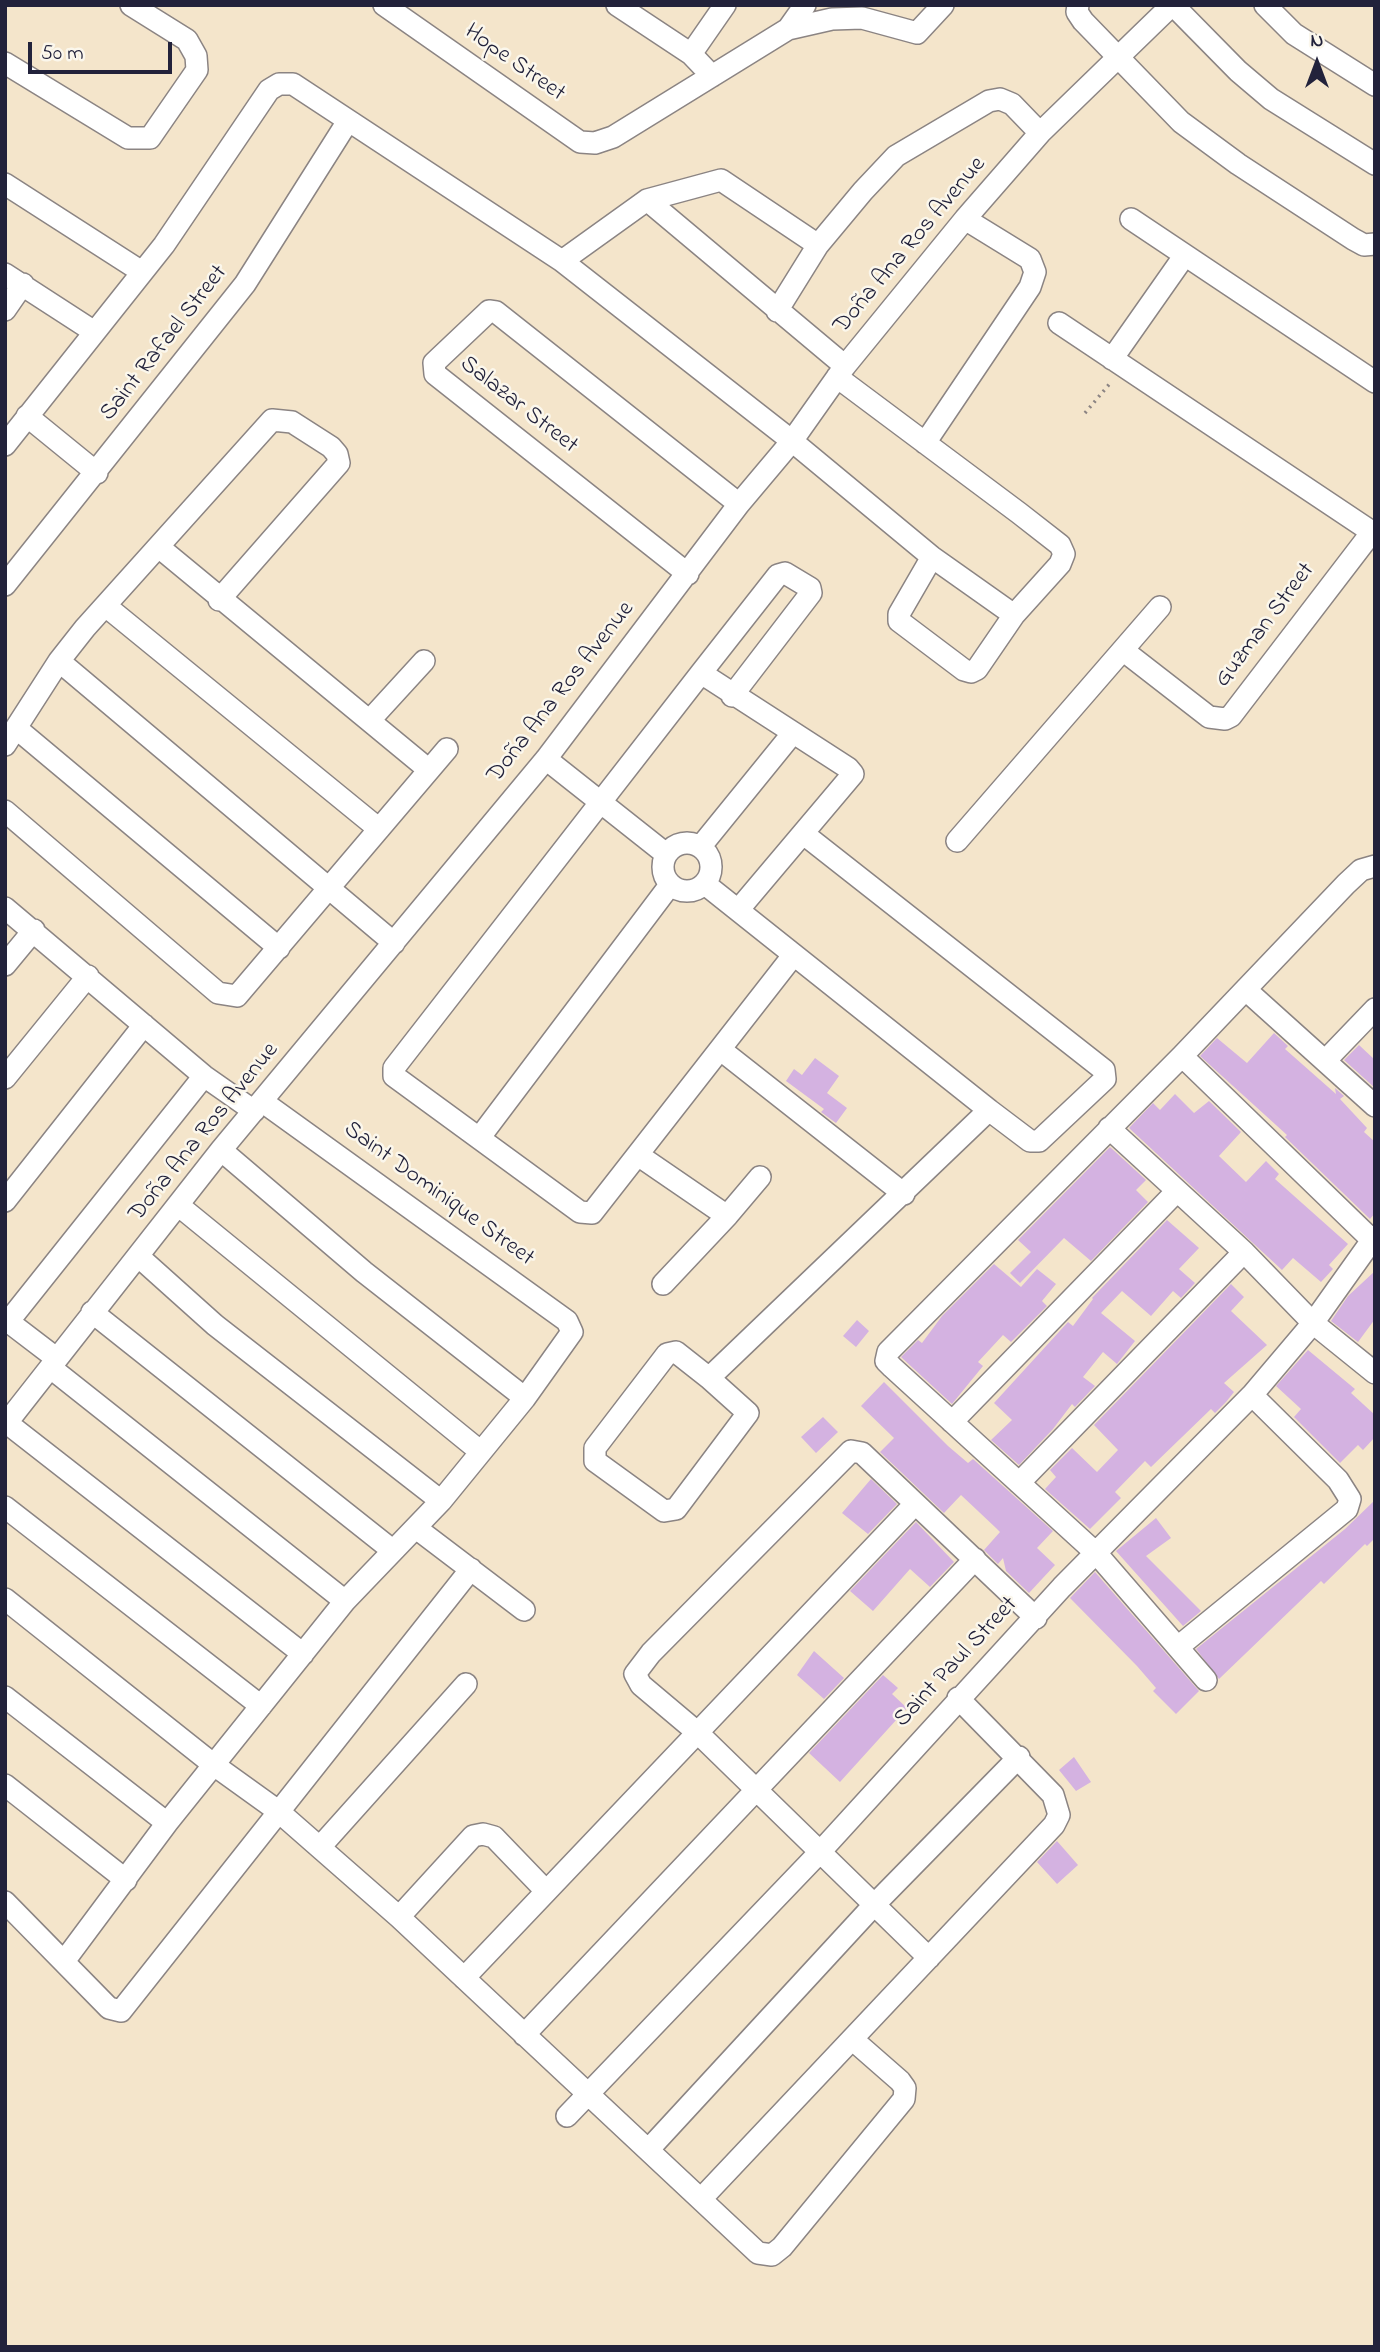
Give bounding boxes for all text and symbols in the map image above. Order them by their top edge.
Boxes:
street label: Hope Street [458,19,570,109]
scale bar [32,28,175,72]
north arrow [1282,28,1352,98]
text: N [1311,28,1323,55]
text: 50 m [41,39,84,69]
street label: Doña Ana Ros Avenue [829,152,993,340]
street label: Saint Rafael Street [95,260,235,428]
street label: Salazar Street [453,351,583,461]
street label: Guzman Street [1210,558,1322,694]
street label: Doña Ana Ros Avenue [482,597,642,789]
street label: Doña Ana Ros Avenue [124,1038,286,1228]
street label: Saint Dominique Street [337,1116,539,1274]
street label: Saint Paul Street [889,1592,1025,1734]

